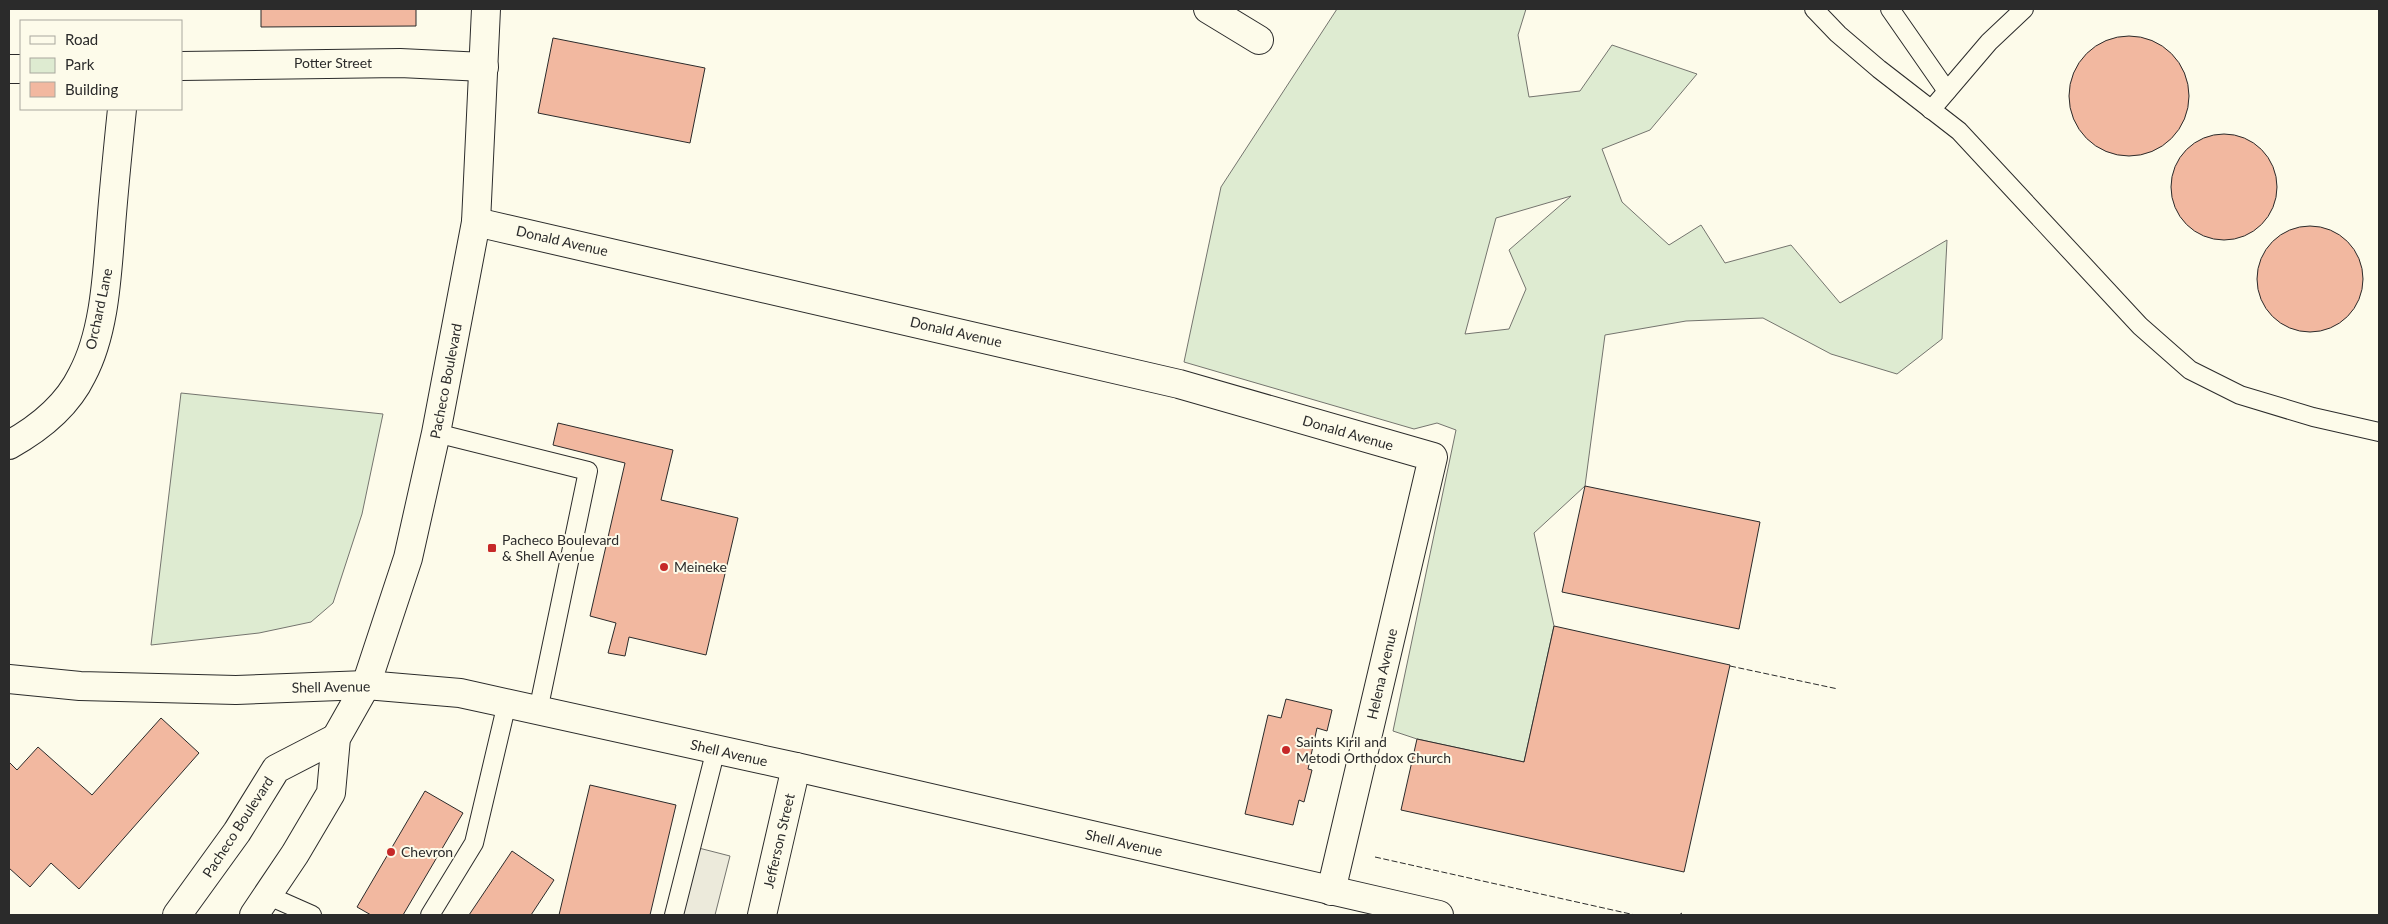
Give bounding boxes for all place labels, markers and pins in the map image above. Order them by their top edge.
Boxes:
place label: Pacheco Boulevard & Shell Avenue [502,531,619,564]
marker: Pacheco Boulevard & Shell Avenue [486,542,498,554]
place label: Meineke [674,558,727,575]
marker: Meineke [658,561,670,573]
place label: Saints Kiril and Metodi Orthodox Church [1296,733,1451,766]
marker: Saints Kiril and Metodi Orthodox Church [1280,744,1292,756]
place label: Chevron [401,843,453,860]
marker: Chevron [385,846,397,858]

